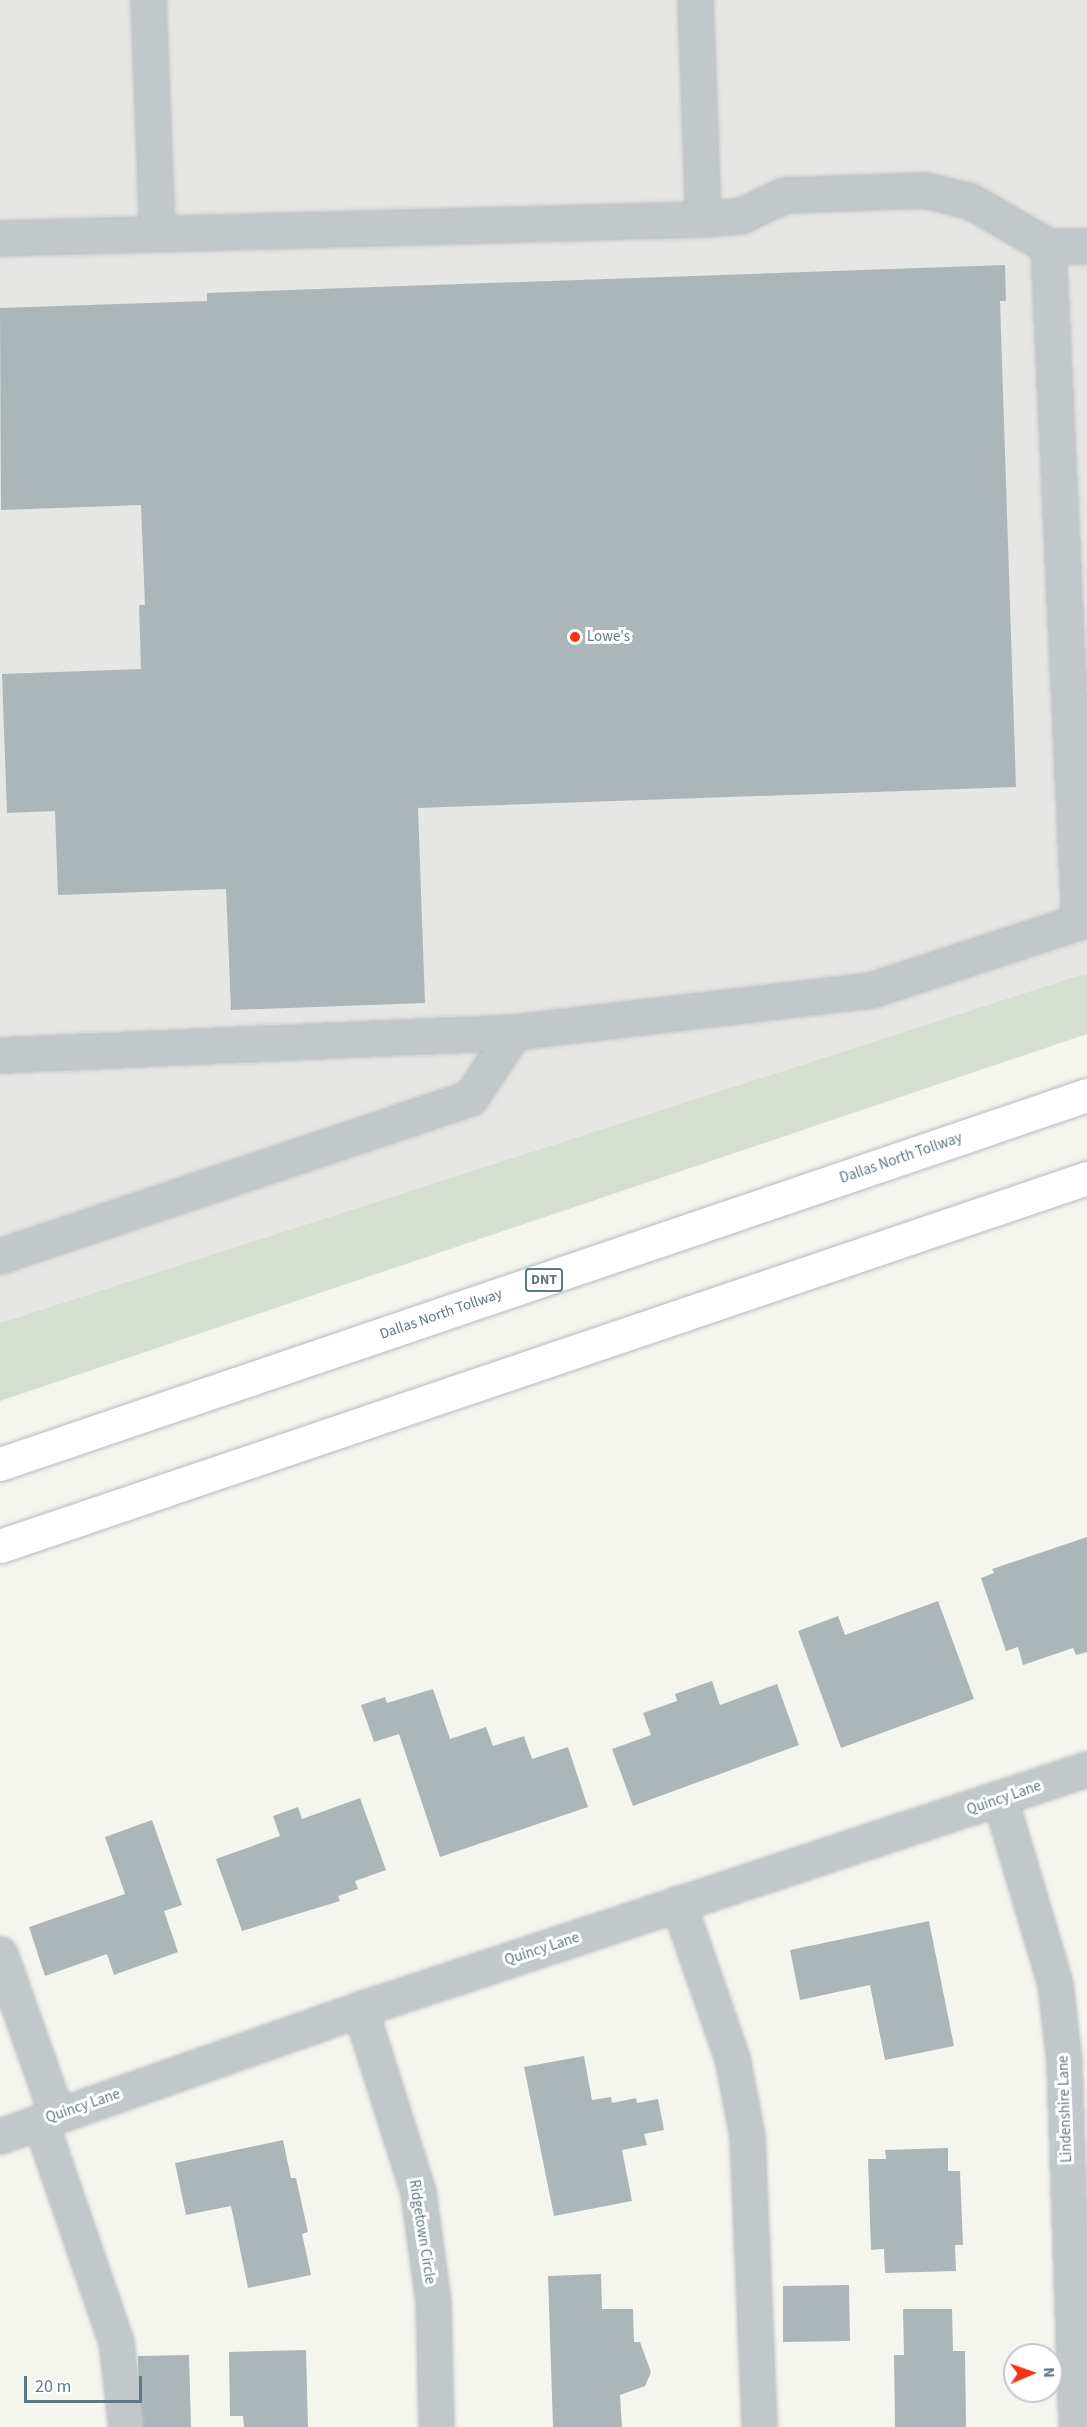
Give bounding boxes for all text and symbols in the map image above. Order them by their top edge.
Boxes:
place label: Lowe's [587,628,630,646]
marker: Lowe's [568,630,582,644]
street label: Dallas North Tollway [837,1129,965,1187]
road number: DNT [524,1269,564,1291]
street label: Dallas North Tollway [377,1285,505,1343]
street label: Quincy Lane [964,1777,1044,1819]
street label: Quincy Lane [502,1928,582,1970]
street label: Lindenshire Lane [1054,2055,1076,2163]
street label: Quincy Lane [43,2085,123,2127]
street label: Ridgetown Circle [405,2178,439,2286]
north arrow [1003,2343,1063,2403]
scale bar [27,2364,146,2402]
text: N [1038,2367,1060,2378]
text: 20 m [35,2374,71,2399]

